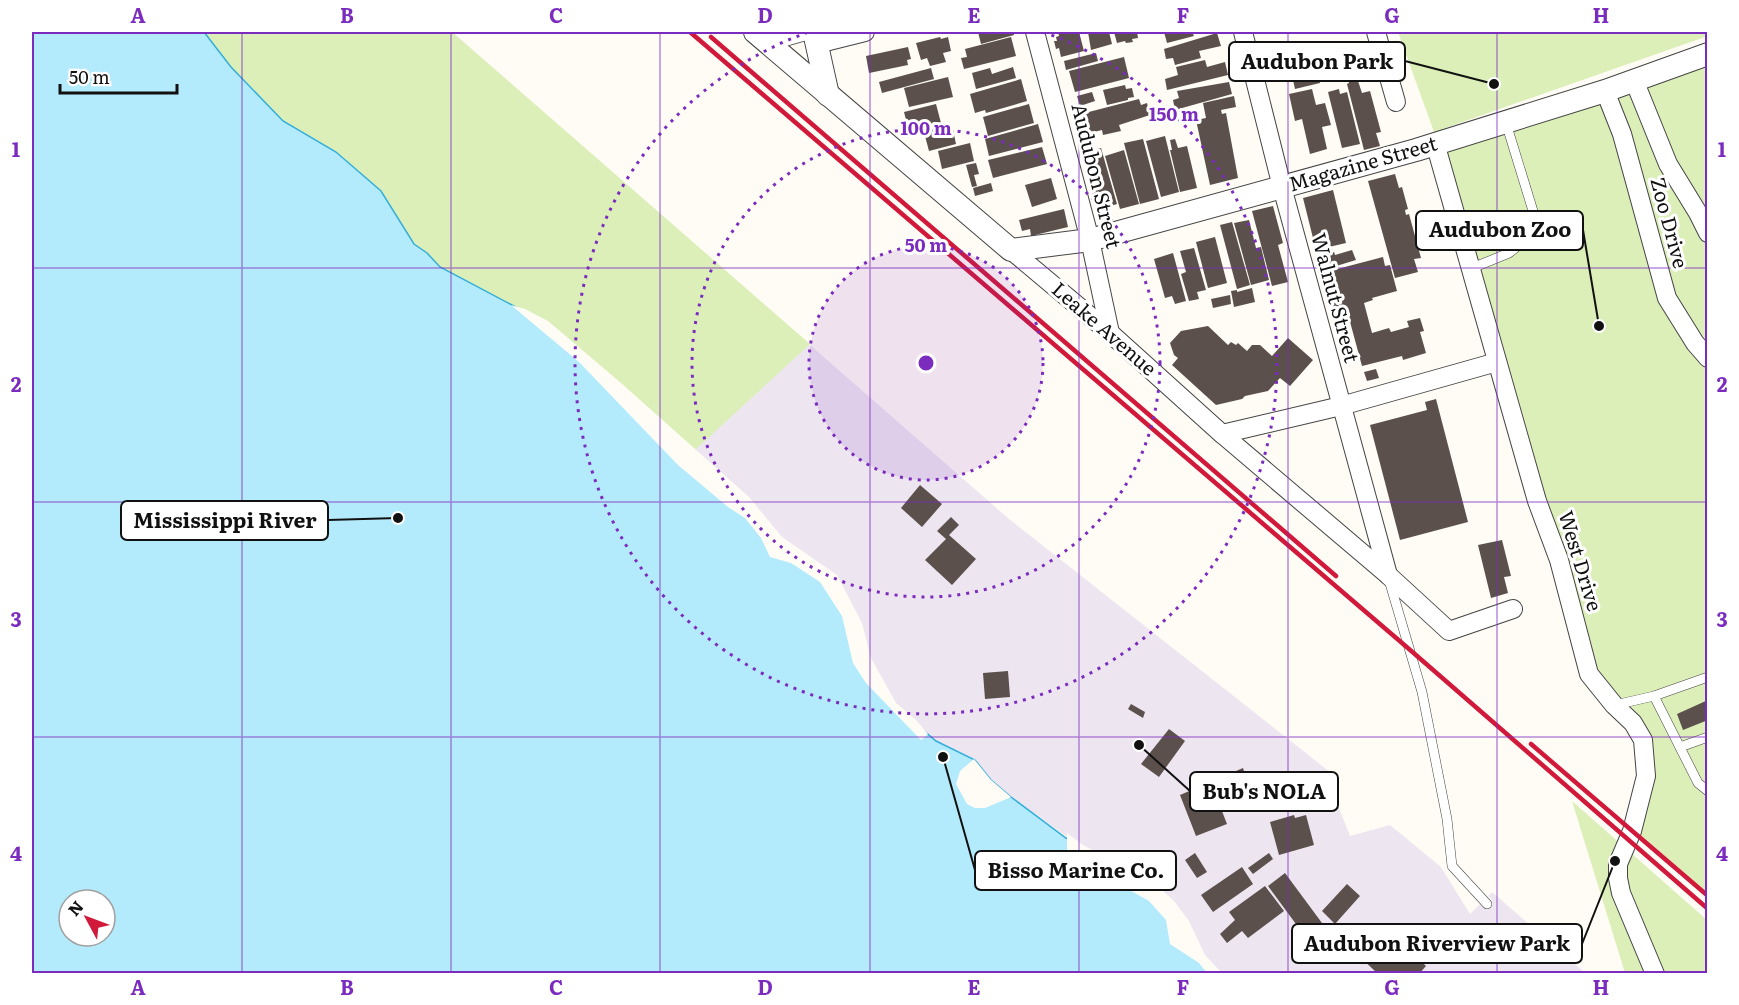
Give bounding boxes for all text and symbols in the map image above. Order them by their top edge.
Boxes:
text: A [130,0,146,29]
text: B [340,0,354,29]
text: C [549,0,563,29]
text: D [757,0,773,29]
text: E [967,0,981,29]
text: F [1177,0,1190,29]
text: G [1384,0,1400,29]
text: H [1593,0,1609,29]
callout: Audubon Park [1229,42,1405,81]
text: Audubon Park [1241,44,1394,75]
scale bar [60,57,177,95]
text: 50 m [69,63,110,90]
street label: Audubon Street [1065,100,1131,251]
text: 150 m [1149,100,1199,127]
text: 100 m [900,114,952,141]
street label: Magazine Street [1285,127,1440,198]
text: 1 [12,133,20,163]
text: 1 [1718,133,1726,163]
street label: Zoo Drive [1644,174,1697,271]
callout: Audubon Zoo [1416,211,1583,250]
text: Audubon Zoo [1429,212,1571,243]
street label: Walnut Street [1305,229,1369,366]
text: 50 m [905,231,947,258]
street label: Leake Avenue [1046,273,1164,382]
centre of rings [916,353,936,373]
text: 2 [11,368,22,398]
text: 2 [1717,368,1728,398]
callout: Mississippi River [121,501,328,540]
text: Mississippi River [133,503,317,534]
street label: West Drive [1552,506,1611,614]
text: 3 [10,603,22,633]
text: 3 [1716,603,1728,633]
callout: Bub's NOLA [1190,772,1338,811]
text: Bub's NOLA [1202,774,1326,805]
text: 4 [10,837,22,867]
text: 4 [1716,837,1728,867]
callout: Bisso Marine Co. [975,851,1176,890]
text: Bisso Marine Co. [987,853,1165,884]
north arrow [57,888,117,948]
text: N [61,895,88,920]
callout: Audubon Riverview Park [1292,924,1582,963]
text: Audubon Riverview Park [1304,926,1571,957]
text: A [130,971,146,1001]
text: B [340,971,354,1001]
text: C [549,971,563,1001]
text: D [757,971,773,1001]
text: E [967,971,981,1001]
text: F [1177,971,1190,1001]
text: G [1384,971,1400,1001]
text: H [1593,971,1609,1001]

